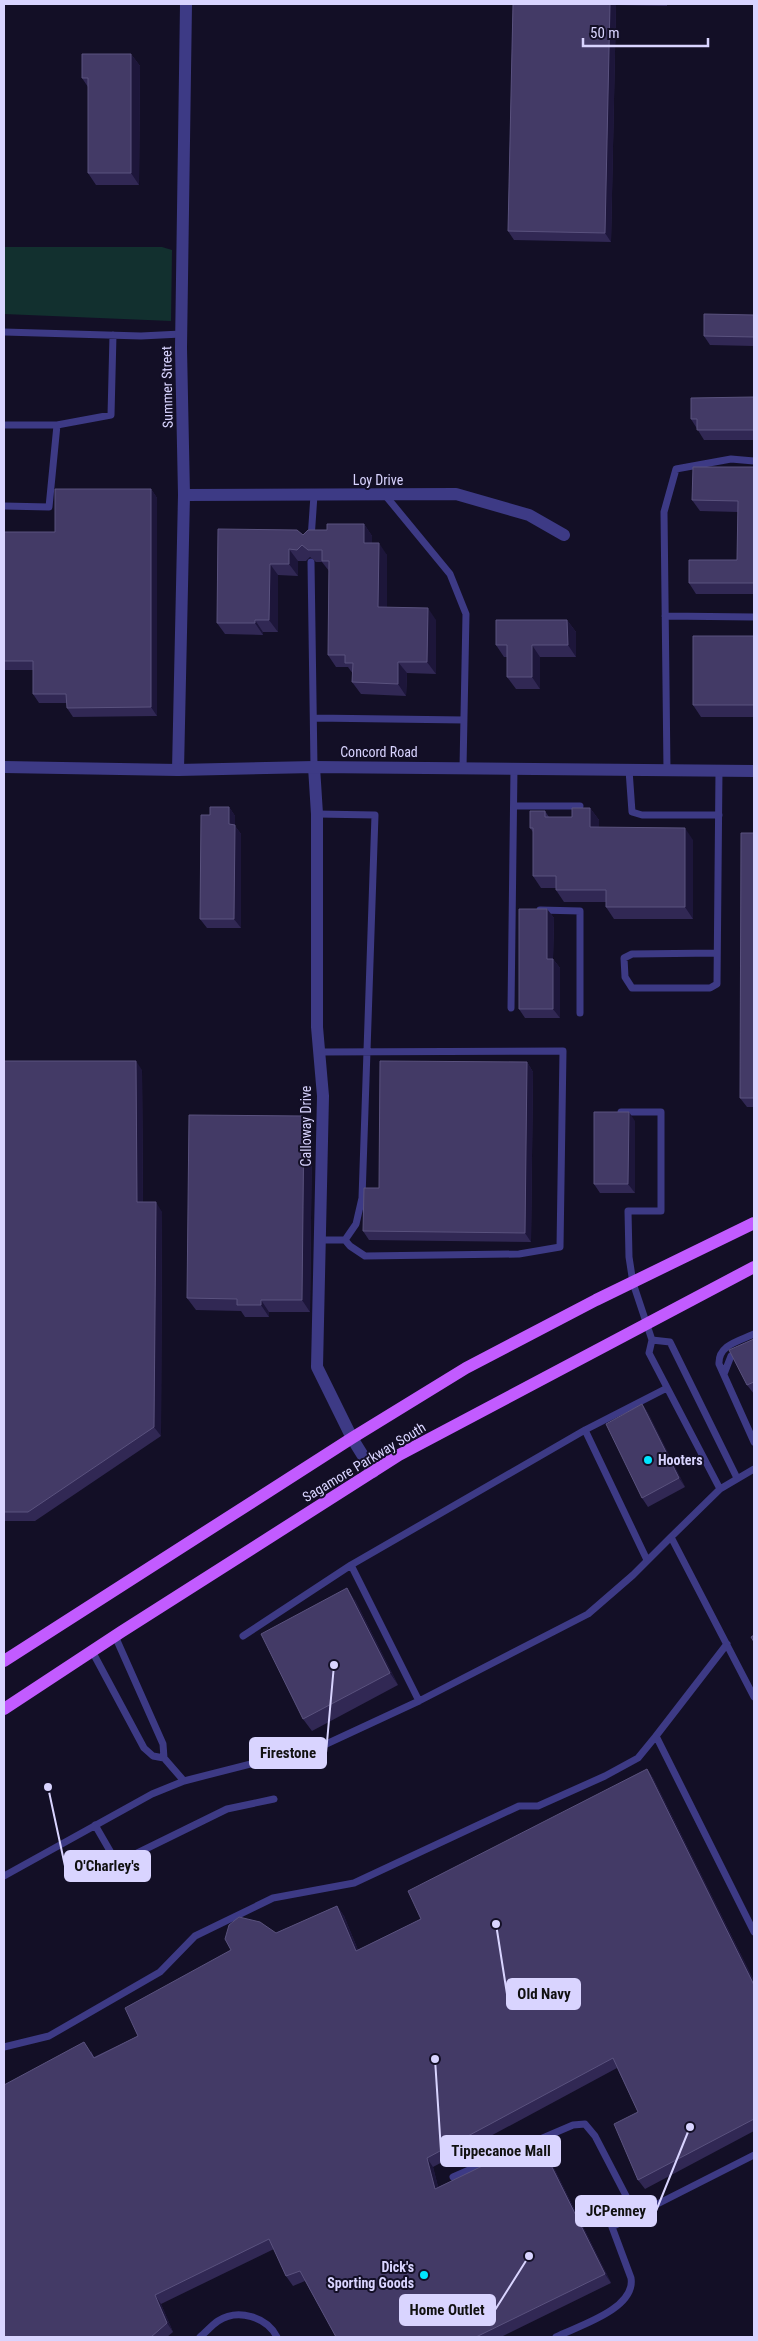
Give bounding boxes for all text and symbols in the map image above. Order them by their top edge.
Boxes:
scale bar [583,15,708,47]
text: 50 m [590,24,620,42]
street label: Summer Street [158,346,176,428]
street label: Loy Drive [353,472,404,488]
street label: Concord Road [340,744,418,760]
street label: Calloway Drive [298,1085,314,1166]
street label: Sagamore Parkway South [300,1419,428,1505]
place label: Hooters [658,1452,703,1468]
marker: Hooters [642,1454,654,1466]
callout: Firestone [250,1738,326,1768]
text: Firestone [260,1744,316,1762]
callout: O'Charley's [65,1851,150,1881]
text: O'Charley's [74,1857,140,1875]
callout: Old Navy [507,1979,580,2009]
text: Old Navy [517,1985,571,2003]
callout: Tippecanoe Mall [441,2136,560,2166]
text: Tippecanoe Mall [451,2142,551,2160]
callout: JCPenney [576,2196,656,2226]
text: JCPenney [586,2202,646,2220]
place label: Dick's Sporting Goods [327,2259,414,2291]
marker: Dick's Sporting Goods [418,2269,430,2281]
callout: Home Outlet [400,2295,495,2325]
text: Home Outlet [409,2301,485,2319]

